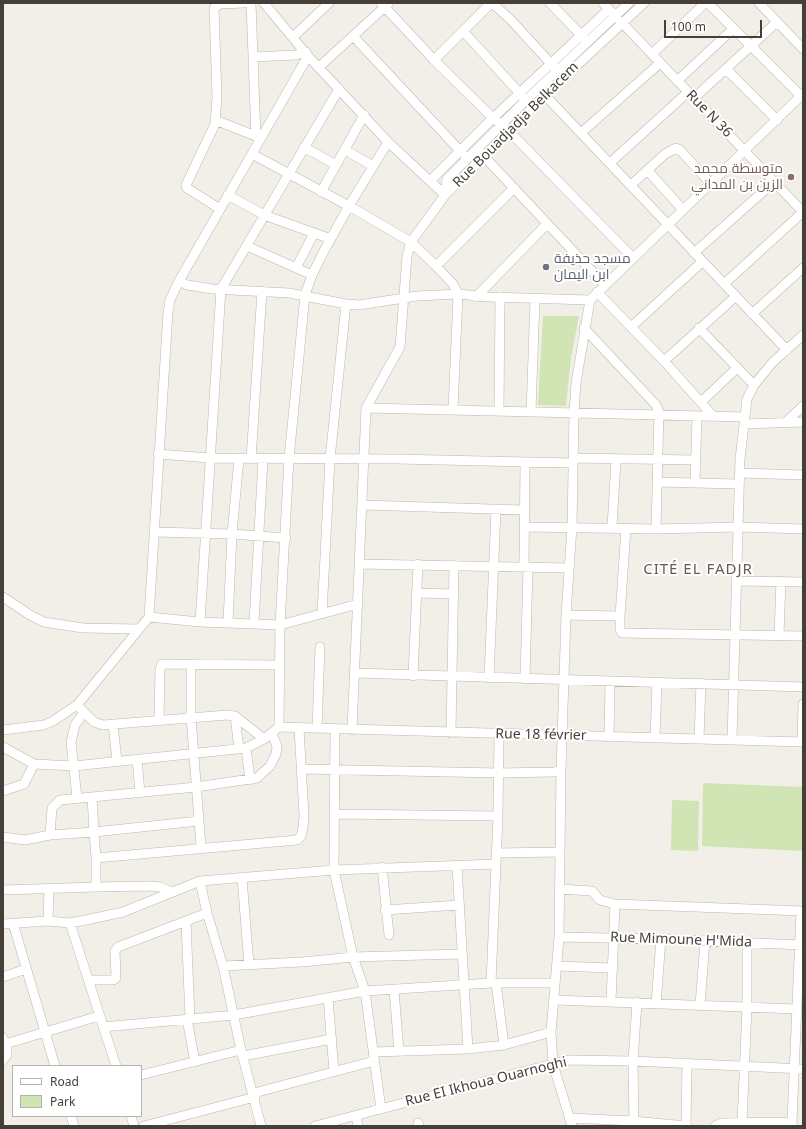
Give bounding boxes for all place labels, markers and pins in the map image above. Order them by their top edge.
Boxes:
place label: متوسطة محمد الزين بن المداني [691,161,783,194]
marker: متوسطة محمد الزين بن المداني [786,172,796,182]
place label: مسجد حذيفة ابن اليمان [554,251,631,284]
marker: مسجد حذيفة ابن اليمان [541,262,551,272]

